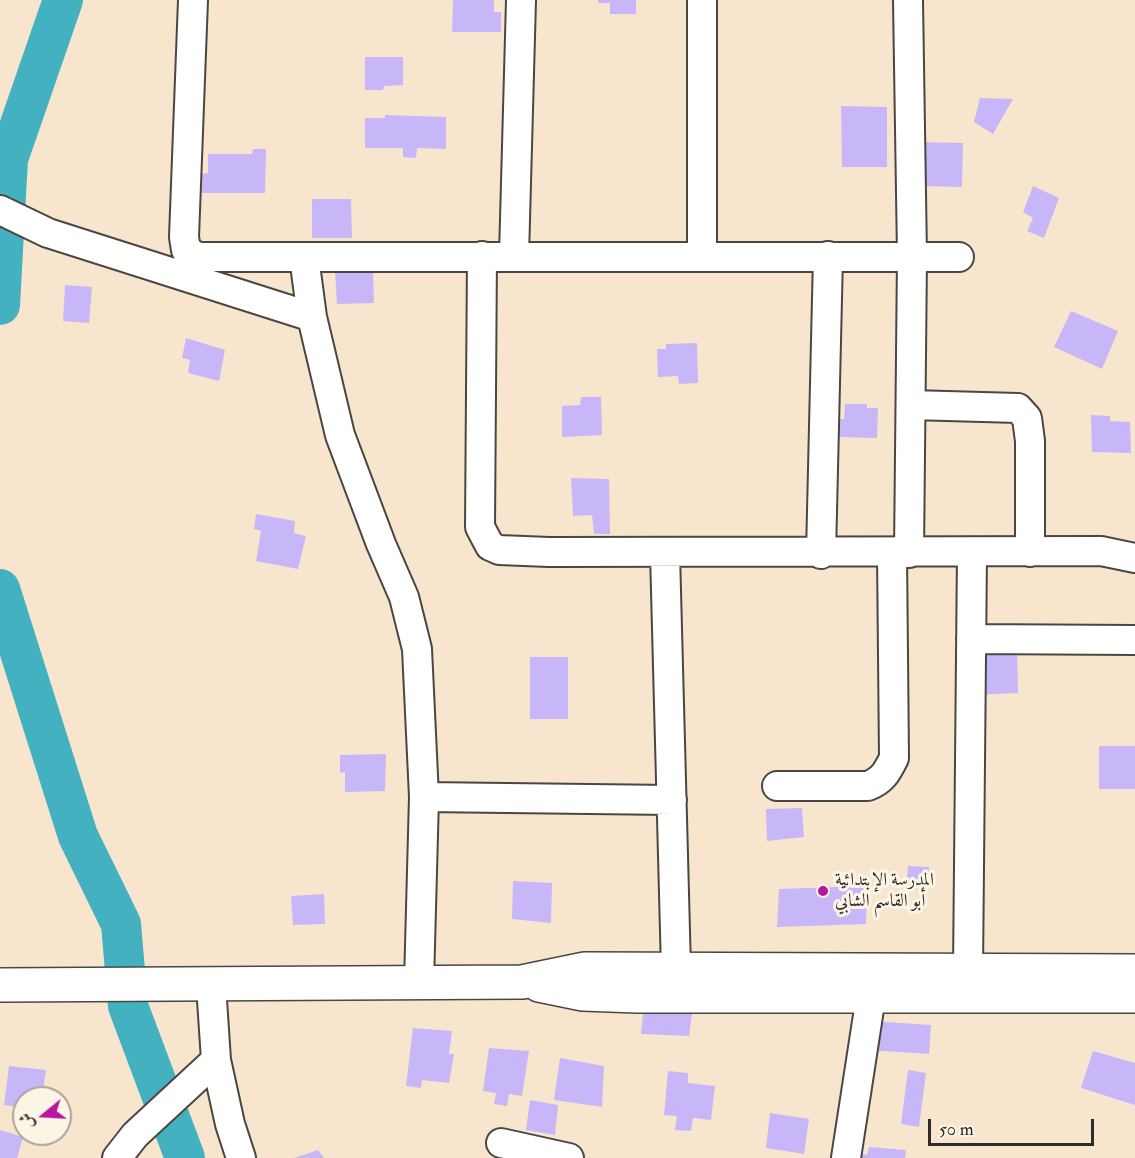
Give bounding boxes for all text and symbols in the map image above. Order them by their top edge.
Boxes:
place label: المدرسة الإبتدائية أبو القاسم الشابي [835,870,934,912]
marker: المدرسة الإبتدائية أبو القاسم الشابي [816,884,830,898]
north arrow [12,1086,72,1146]
scale bar [931,1107,1098,1145]
text: ش [15,1110,39,1132]
text: 50 m [939,1118,974,1141]

